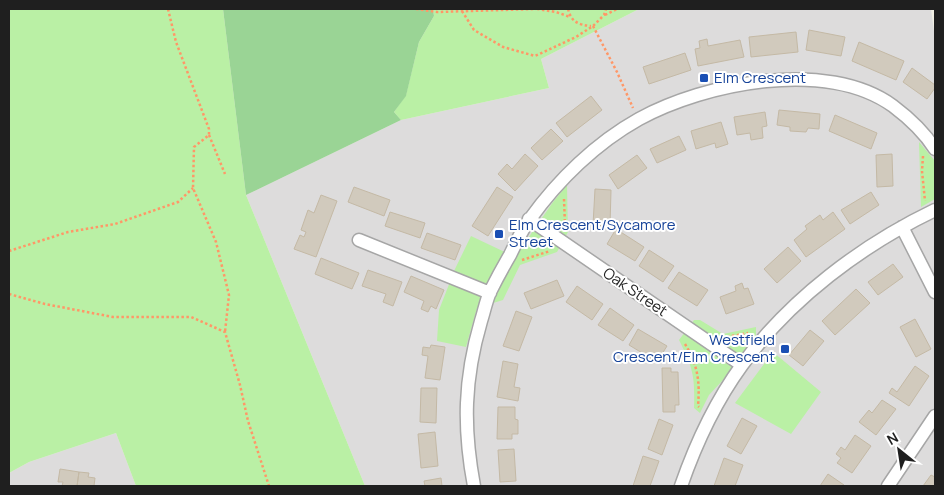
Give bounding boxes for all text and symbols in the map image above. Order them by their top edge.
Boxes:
place label: Elm Crescent [714,67,806,88]
marker: Elm Crescent [698,72,710,84]
place label: Elm Crescent/Sycamore Street [509,214,676,252]
marker: Elm Crescent/Sycamore Street [493,228,505,240]
street label: Oak Street [599,262,672,321]
place label: Westfield Crescent/Elm Crescent [613,329,775,367]
marker: Westfield Crescent/Elm Crescent [779,343,791,355]
north arrow [874,425,924,475]
text: N [883,428,901,449]

